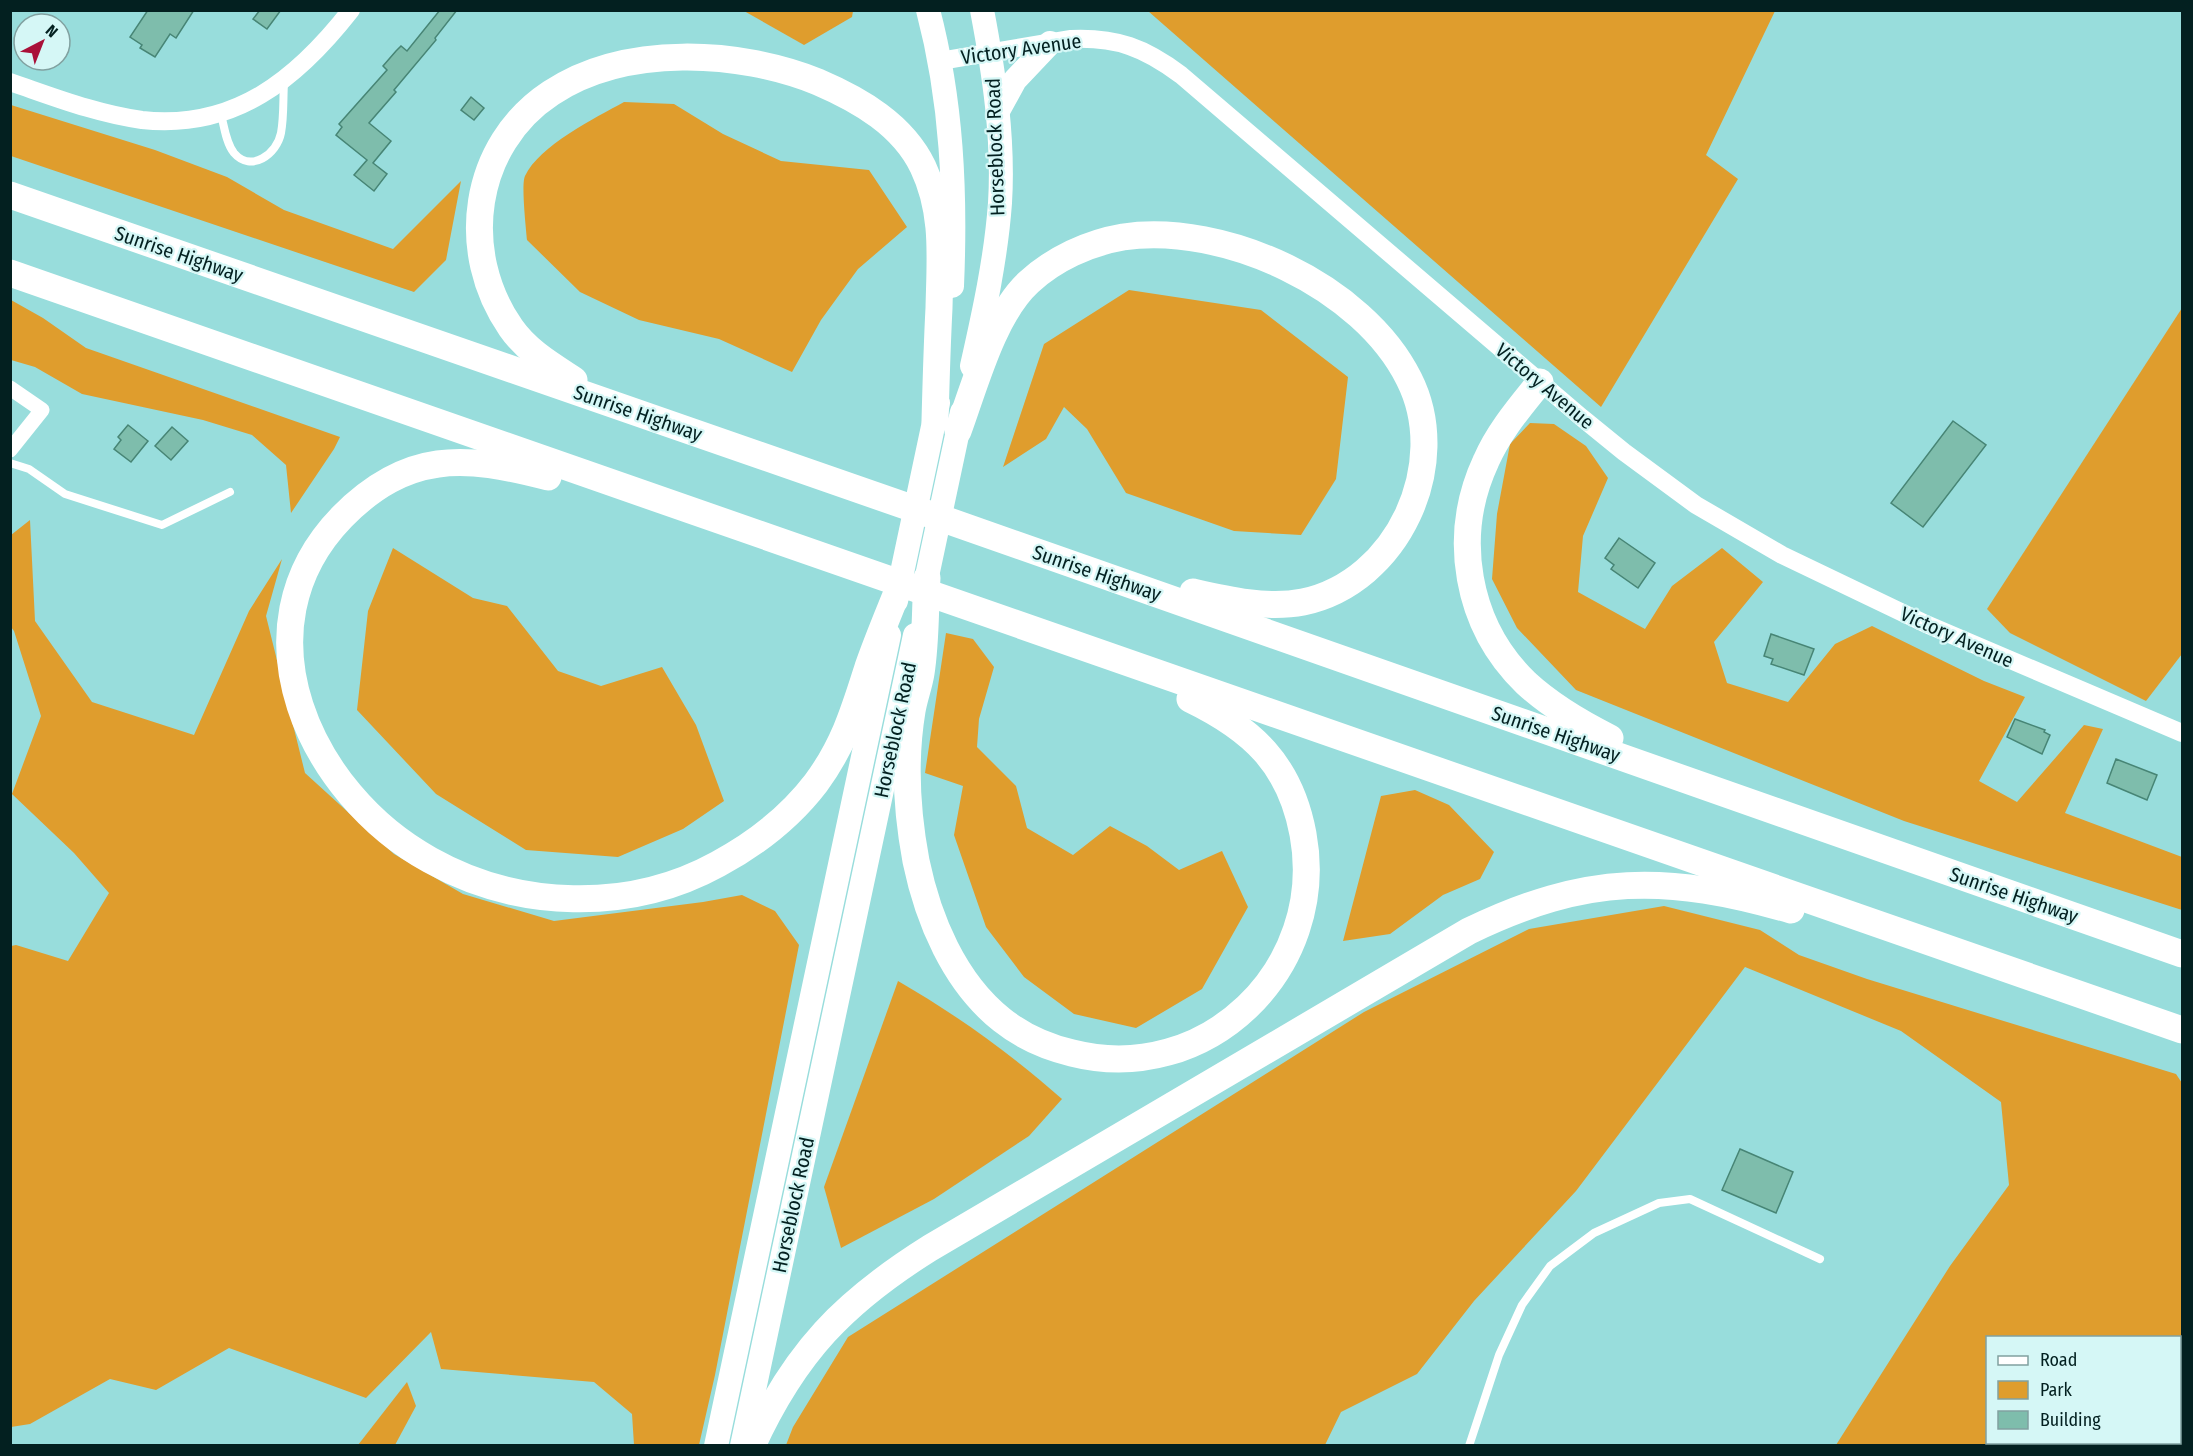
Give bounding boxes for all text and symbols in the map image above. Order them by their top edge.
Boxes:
north arrow [12,12,72,72]
text: N [42,21,62,41]
street label: Victory Avenue [959,29,1083,69]
street label: Horseblock Road [981,78,1009,216]
street label: Sunrise Highway [112,221,247,287]
street label: Victory Avenue [1491,338,1599,434]
street label: Sunrise Highway [571,380,706,446]
street label: Sunrise Highway [1030,540,1165,606]
street label: Victory Avenue [1897,601,2017,673]
street label: Horseblock Road [869,660,921,800]
street label: Sunrise Highway [1489,701,1624,767]
street label: Sunrise Highway [1947,862,2082,928]
street label: Horseblock Road [767,1135,819,1275]
legend [1986,1336,2181,1444]
text: Road [2040,1349,2077,1371]
text: Park [2040,1379,2073,1401]
text: Building [2040,1409,2101,1431]

